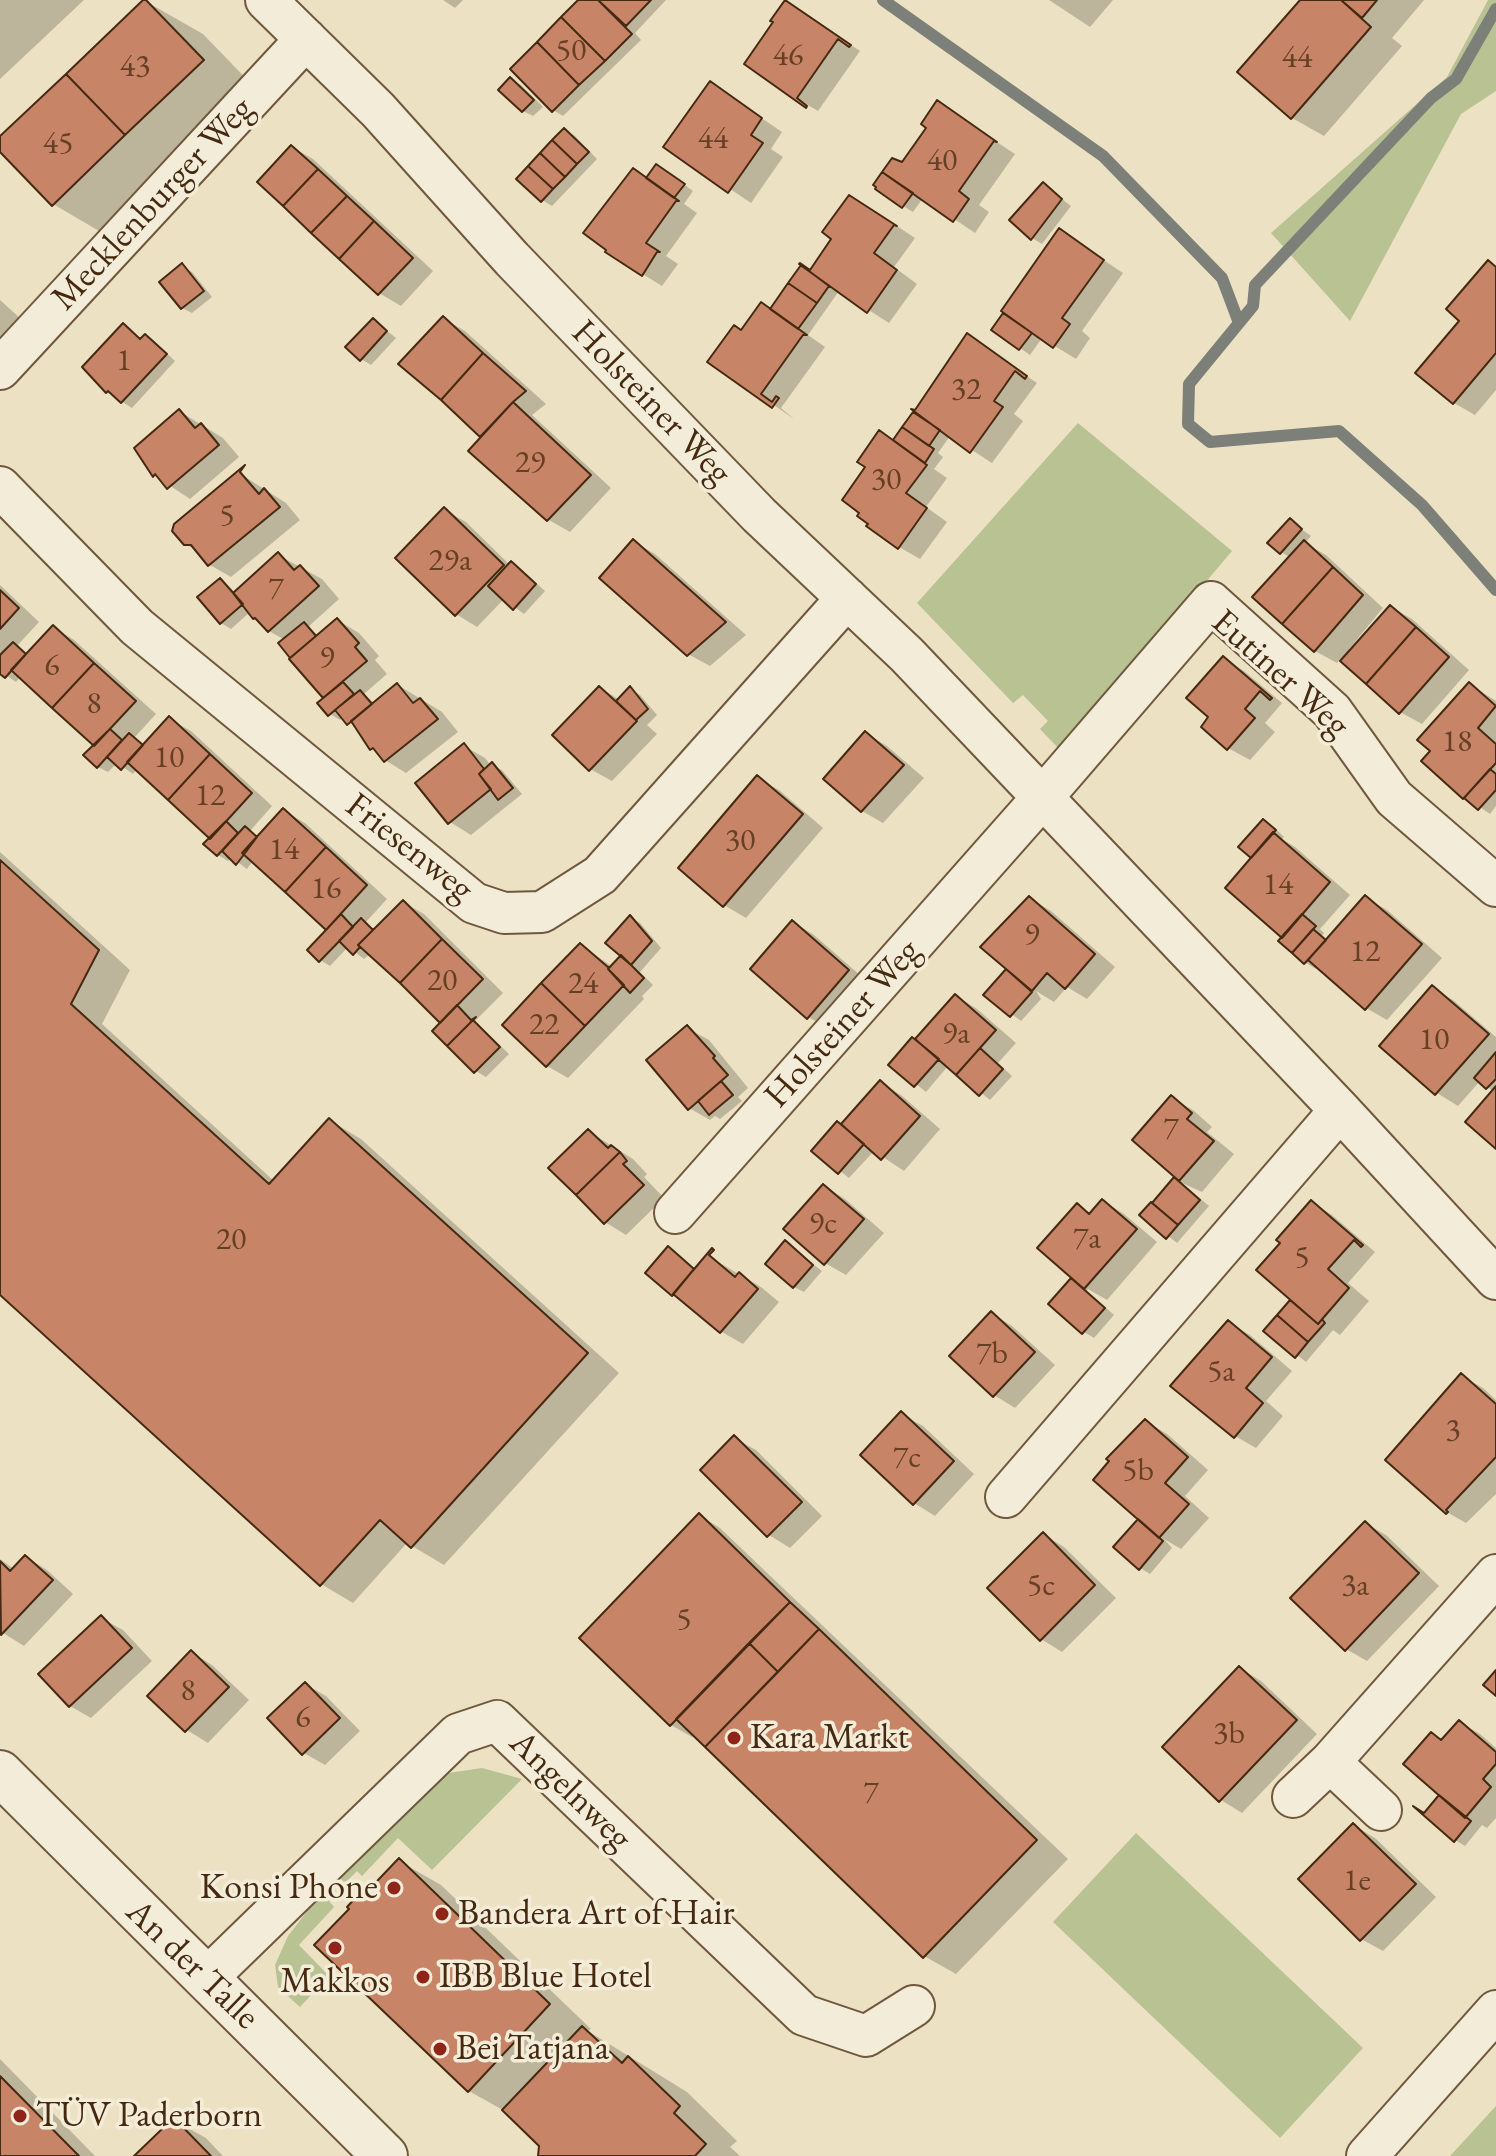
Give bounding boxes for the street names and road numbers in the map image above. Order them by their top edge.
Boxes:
street label: Mecklenburger Weg [43,88,263,320]
street label: Holsteiner Weg [562,312,740,494]
street label: Eutiner Weg [1202,601,1358,747]
street label: Friesenweg [336,785,482,911]
street label: Holsteiner Weg [756,931,930,1117]
street label: Angelnweg [500,1722,640,1860]
street label: An der Talle [116,1891,268,2039]

